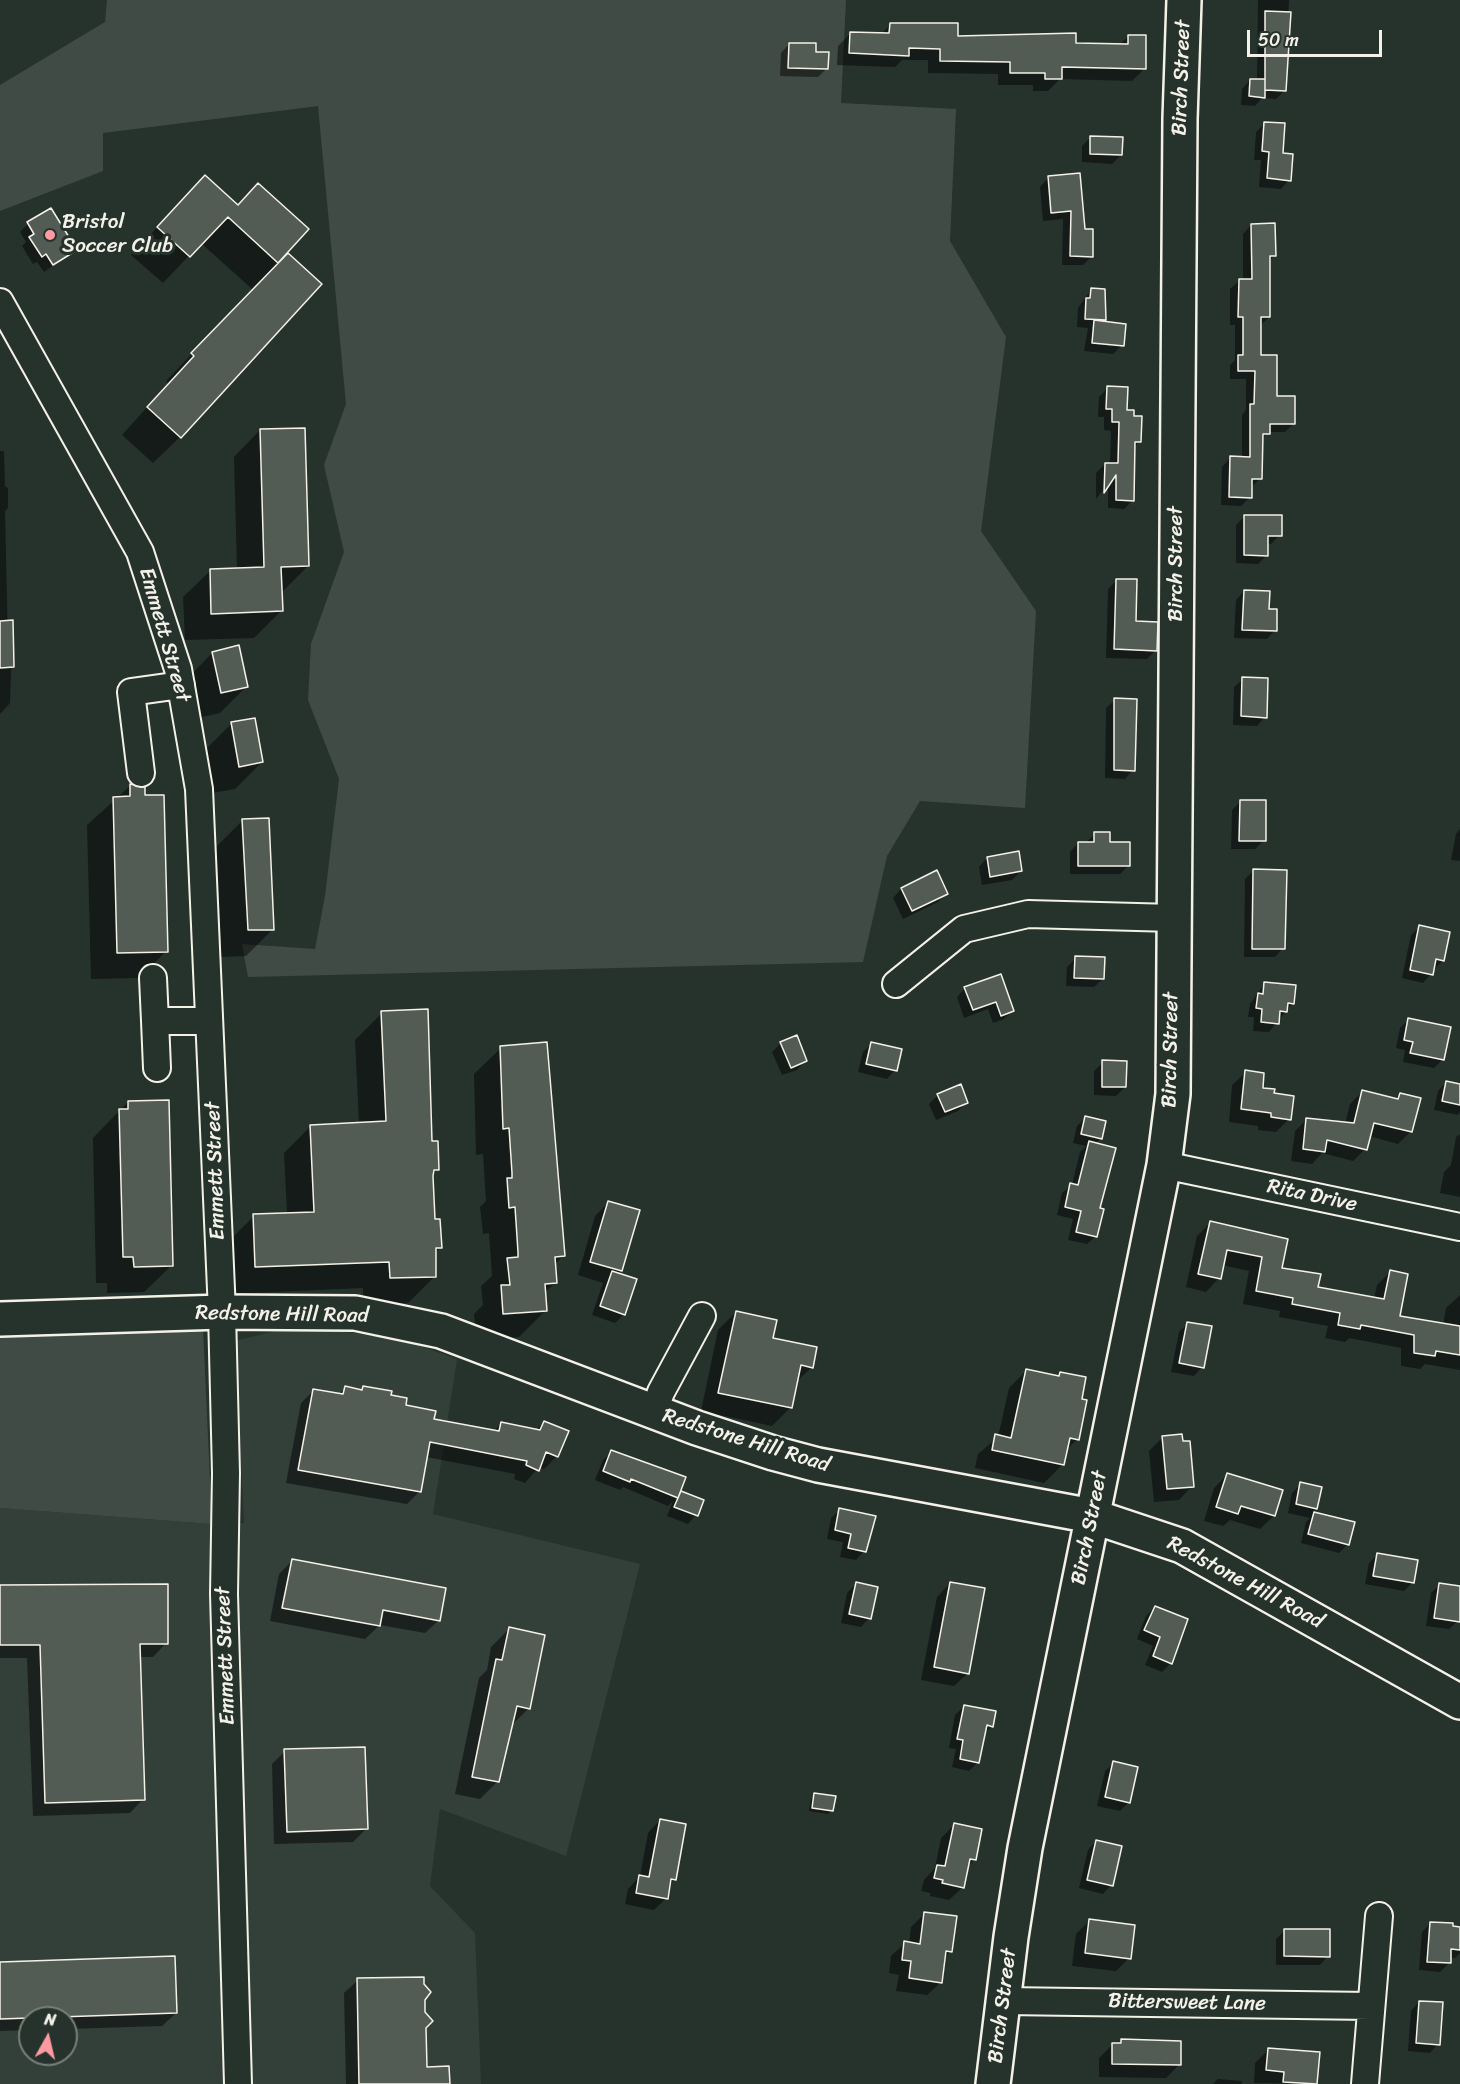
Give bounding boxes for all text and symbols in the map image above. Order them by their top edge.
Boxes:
scale bar [1250,18,1385,56]
street label: Birch Street [1167,20,1197,136]
text: 50 m [1258,24,1299,56]
place label: Bristol Soccer Club [62,210,173,260]
marker: Bristol Soccer Club [43,228,57,242]
street label: Birch Street [1164,506,1190,622]
street label: Emmett Street [133,565,195,705]
street label: Birch Street [1157,992,1185,1108]
street label: Emmett Street [201,1101,231,1241]
street label: Rita Drive [1265,1174,1359,1218]
street label: Redstone Hill Road [195,1301,369,1329]
street label: Redstone Hill Road [659,1404,833,1478]
street label: Birch Street [1067,1469,1113,1587]
street label: Redstone Hill Road [1163,1531,1327,1635]
street label: Emmett Street [211,1586,241,1726]
street label: Birch Street [983,1947,1023,2065]
street label: Bittersweet Lane [1108,1989,1266,2017]
text: N [43,2005,58,2035]
north arrow [18,2006,78,2066]

